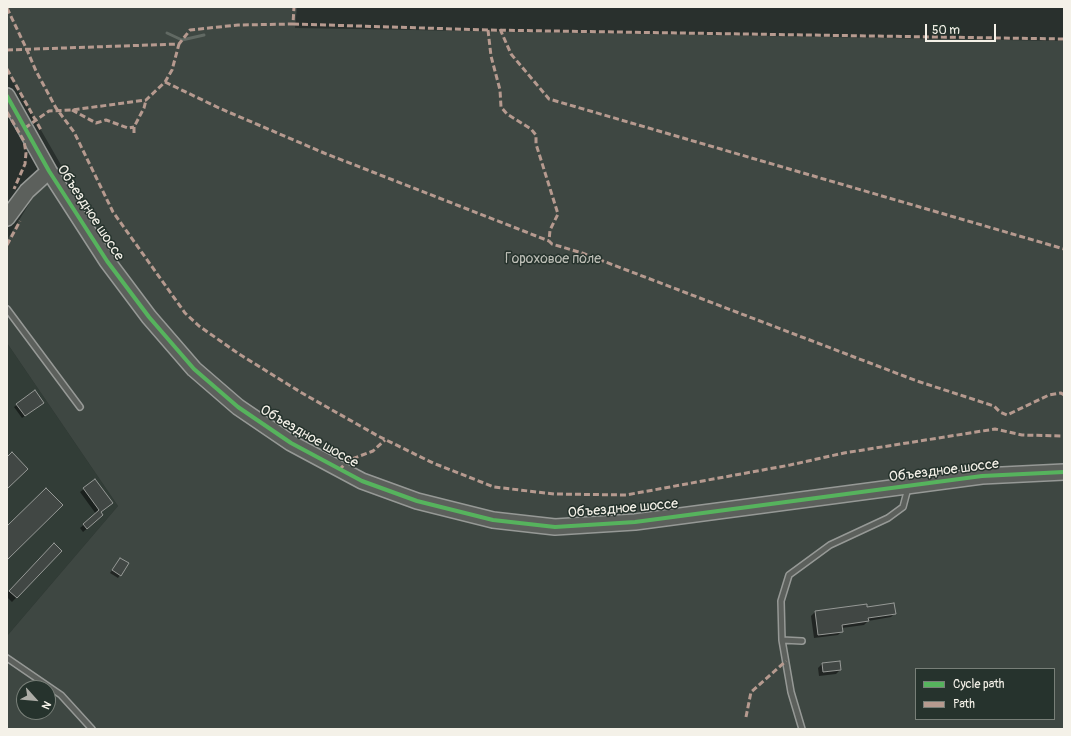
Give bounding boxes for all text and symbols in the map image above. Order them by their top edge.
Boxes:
scale bar [927,16,998,42]
text: 50 m [932,23,960,38]
street label: Объездное шоссе [53,162,127,264]
park label: Гороховое поле [505,251,601,267]
street label: Объездное шоссе [257,402,361,472]
street label: Объездное шоссе [888,456,1000,486]
street label: Объездное шоссе [567,496,679,522]
legend [915,668,1055,720]
text: Cycle path [953,677,1004,692]
north arrow [16,680,56,720]
text: Path [953,697,975,712]
text: N [39,699,54,711]

